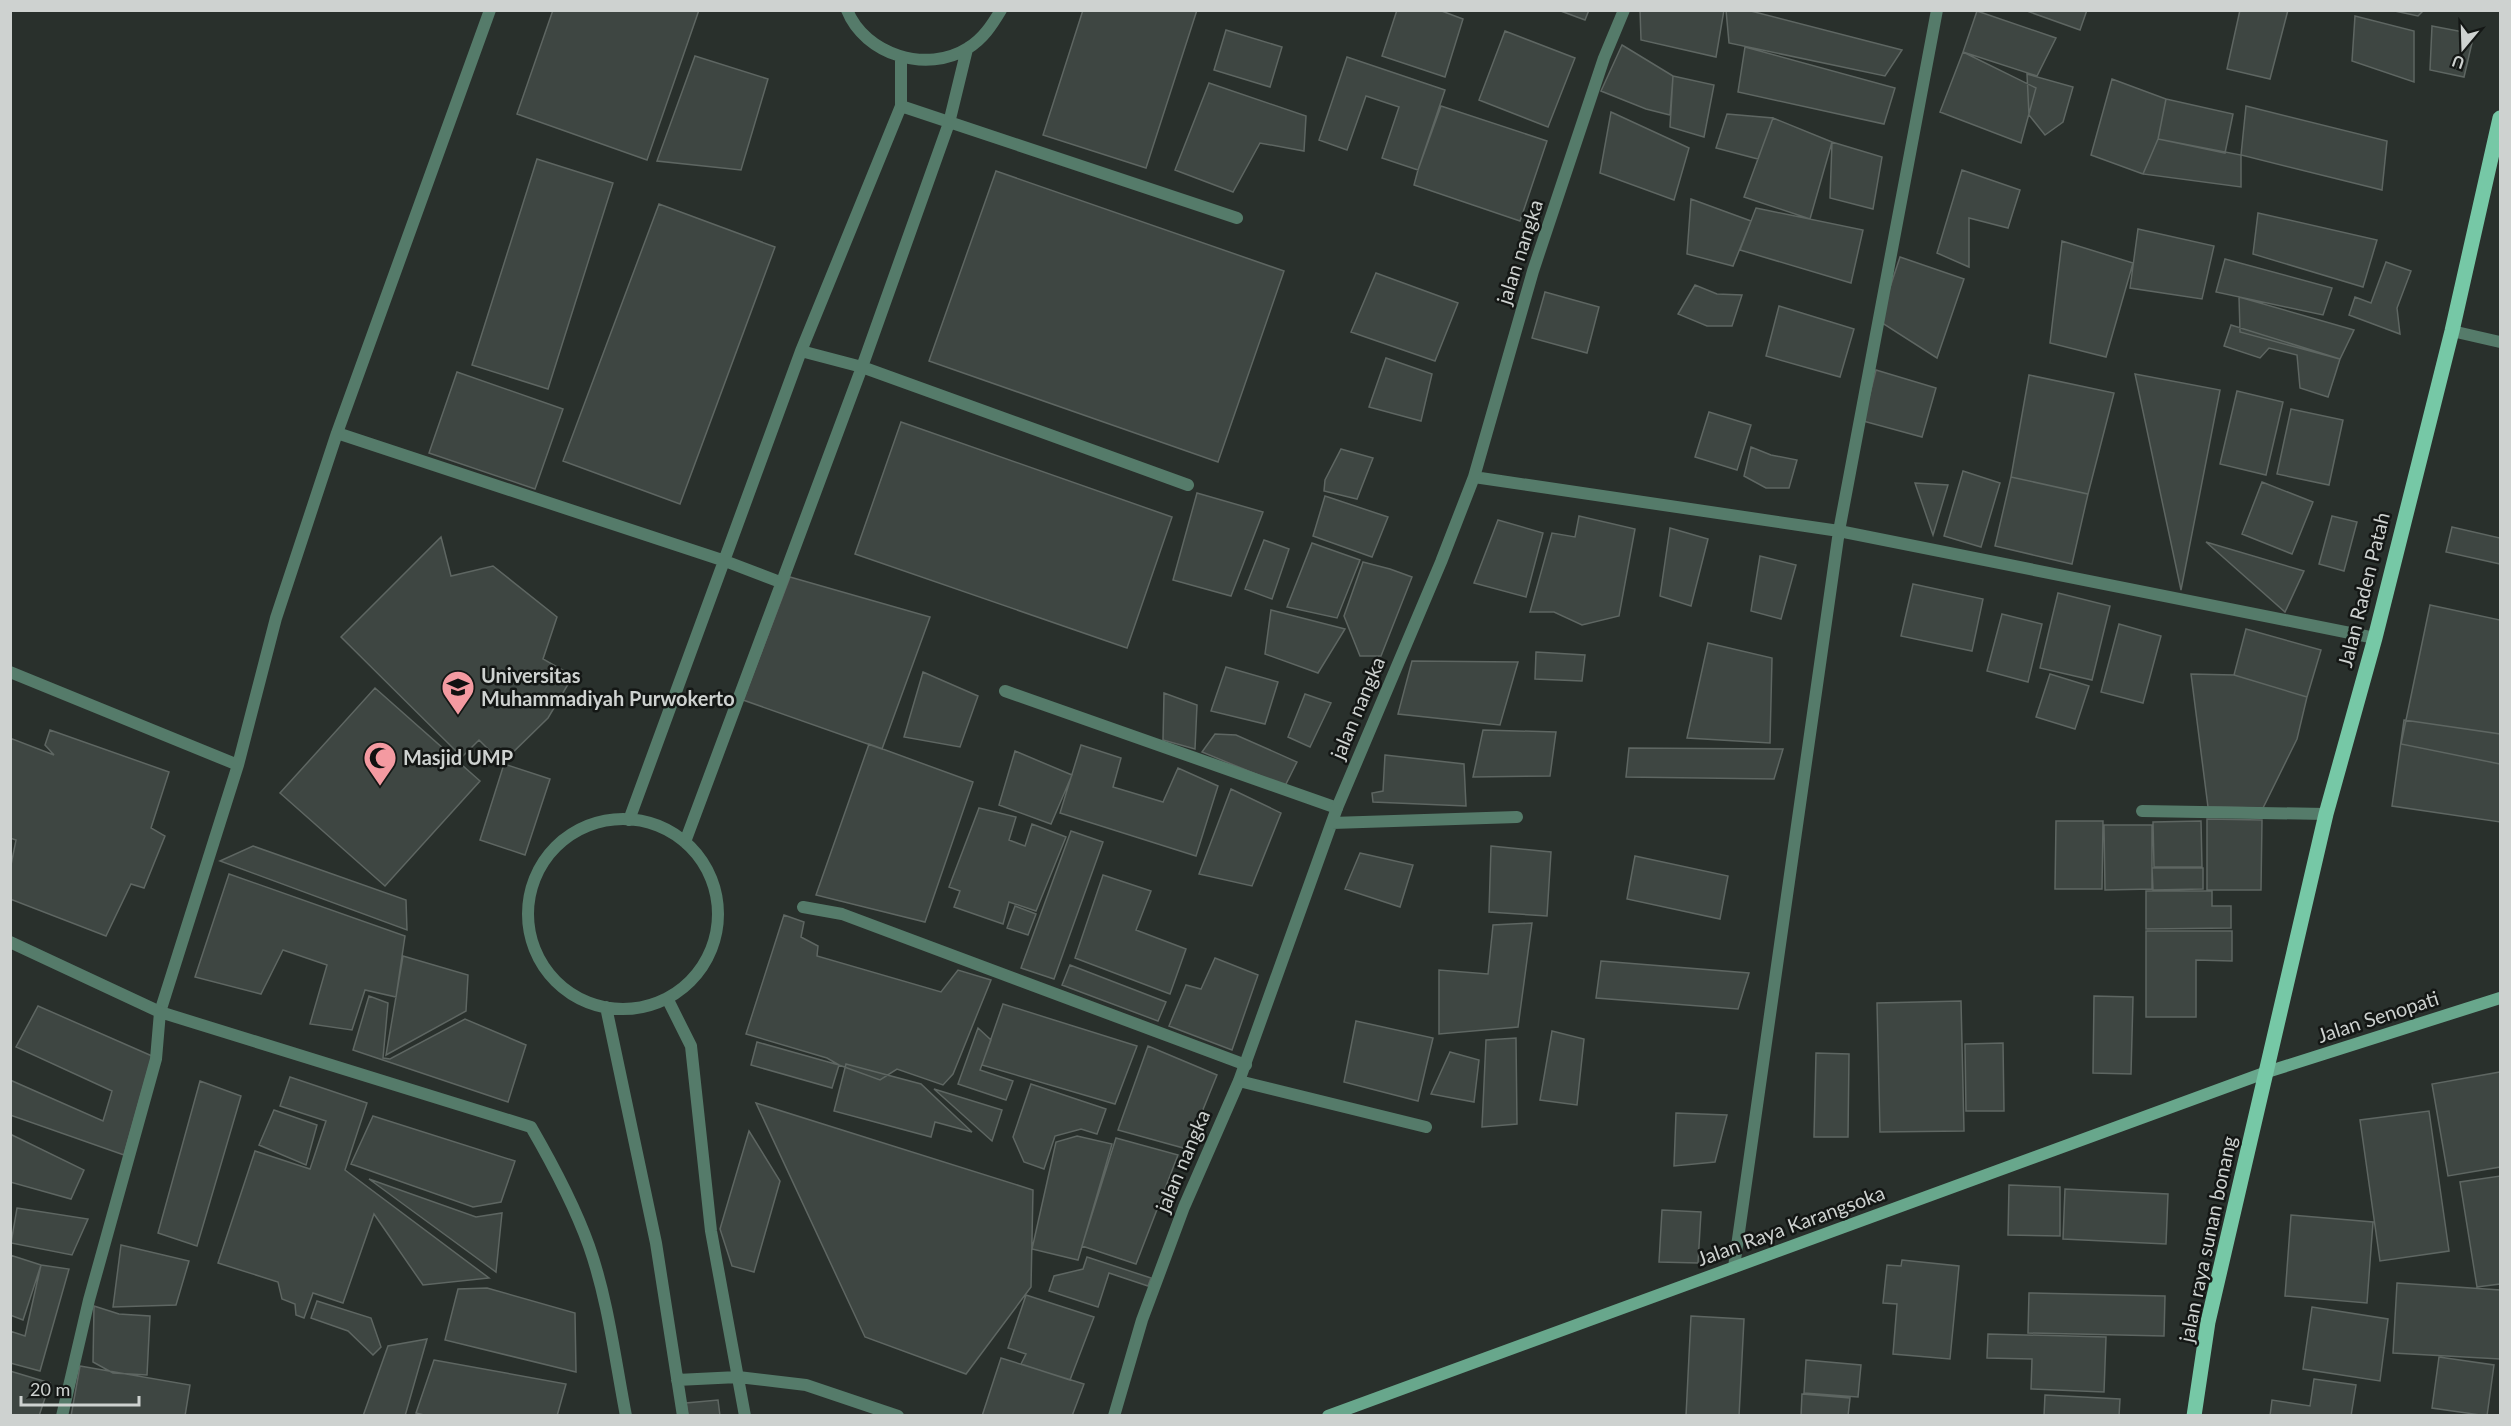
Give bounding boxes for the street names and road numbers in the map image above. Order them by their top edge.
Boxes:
street label: jalan nangka [1491,196,1547,308]
street label: Jalan Raden Patah [2332,510,2394,670]
street label: jalan nangka [1324,653,1389,763]
street label: Jalan Senopati [2314,985,2441,1047]
street label: jalan nangka [1149,1106,1214,1216]
street label: jalan raya sunan bonang [2173,1134,2241,1345]
street label: Jalan Raya Karangsoka [1694,1180,1888,1270]

